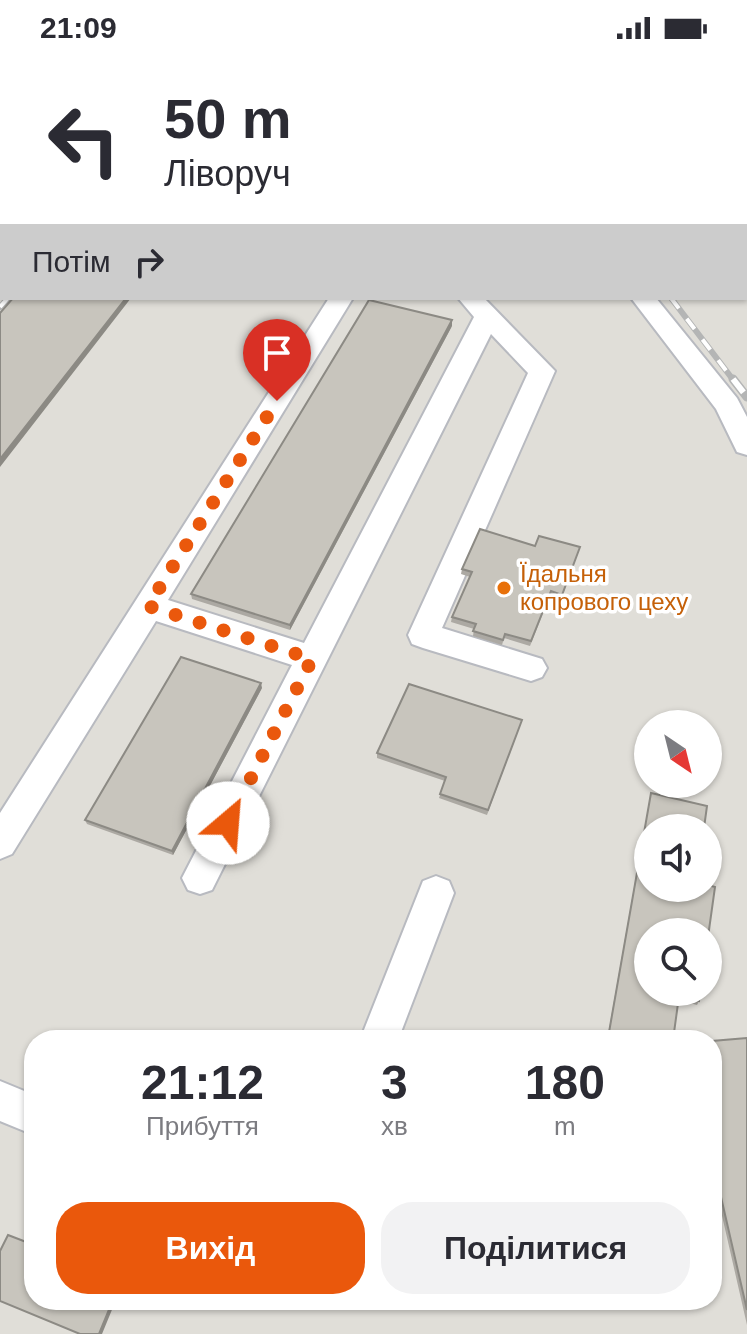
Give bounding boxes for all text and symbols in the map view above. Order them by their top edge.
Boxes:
text: 21:09 [40,11,117,44]
text: 50 m [164,87,292,150]
icon: left [32,88,136,192]
text: Ліворуч [164,153,291,194]
icon: right [127,240,171,284]
text: Потім [32,245,111,278]
pin [243,319,311,401]
icon: arrive [255,331,299,375]
place label: Їдальня копрового цеху [520,560,688,615]
marker: Їдальня копрового цеху [495,579,513,597]
north arrow [634,710,722,798]
map controls [634,710,722,1006]
position arrow [186,781,270,865]
button: sound [634,814,722,902]
button: search [634,918,722,1006]
text: 21:12 [141,1056,264,1109]
text: 3 [381,1056,408,1109]
text: 180 [525,1056,605,1109]
text: Прибуття [146,1111,259,1141]
text: хв [381,1111,408,1141]
text: m [554,1111,576,1141]
button: Вихід [56,1202,365,1294]
button: Поділитися [381,1202,690,1294]

